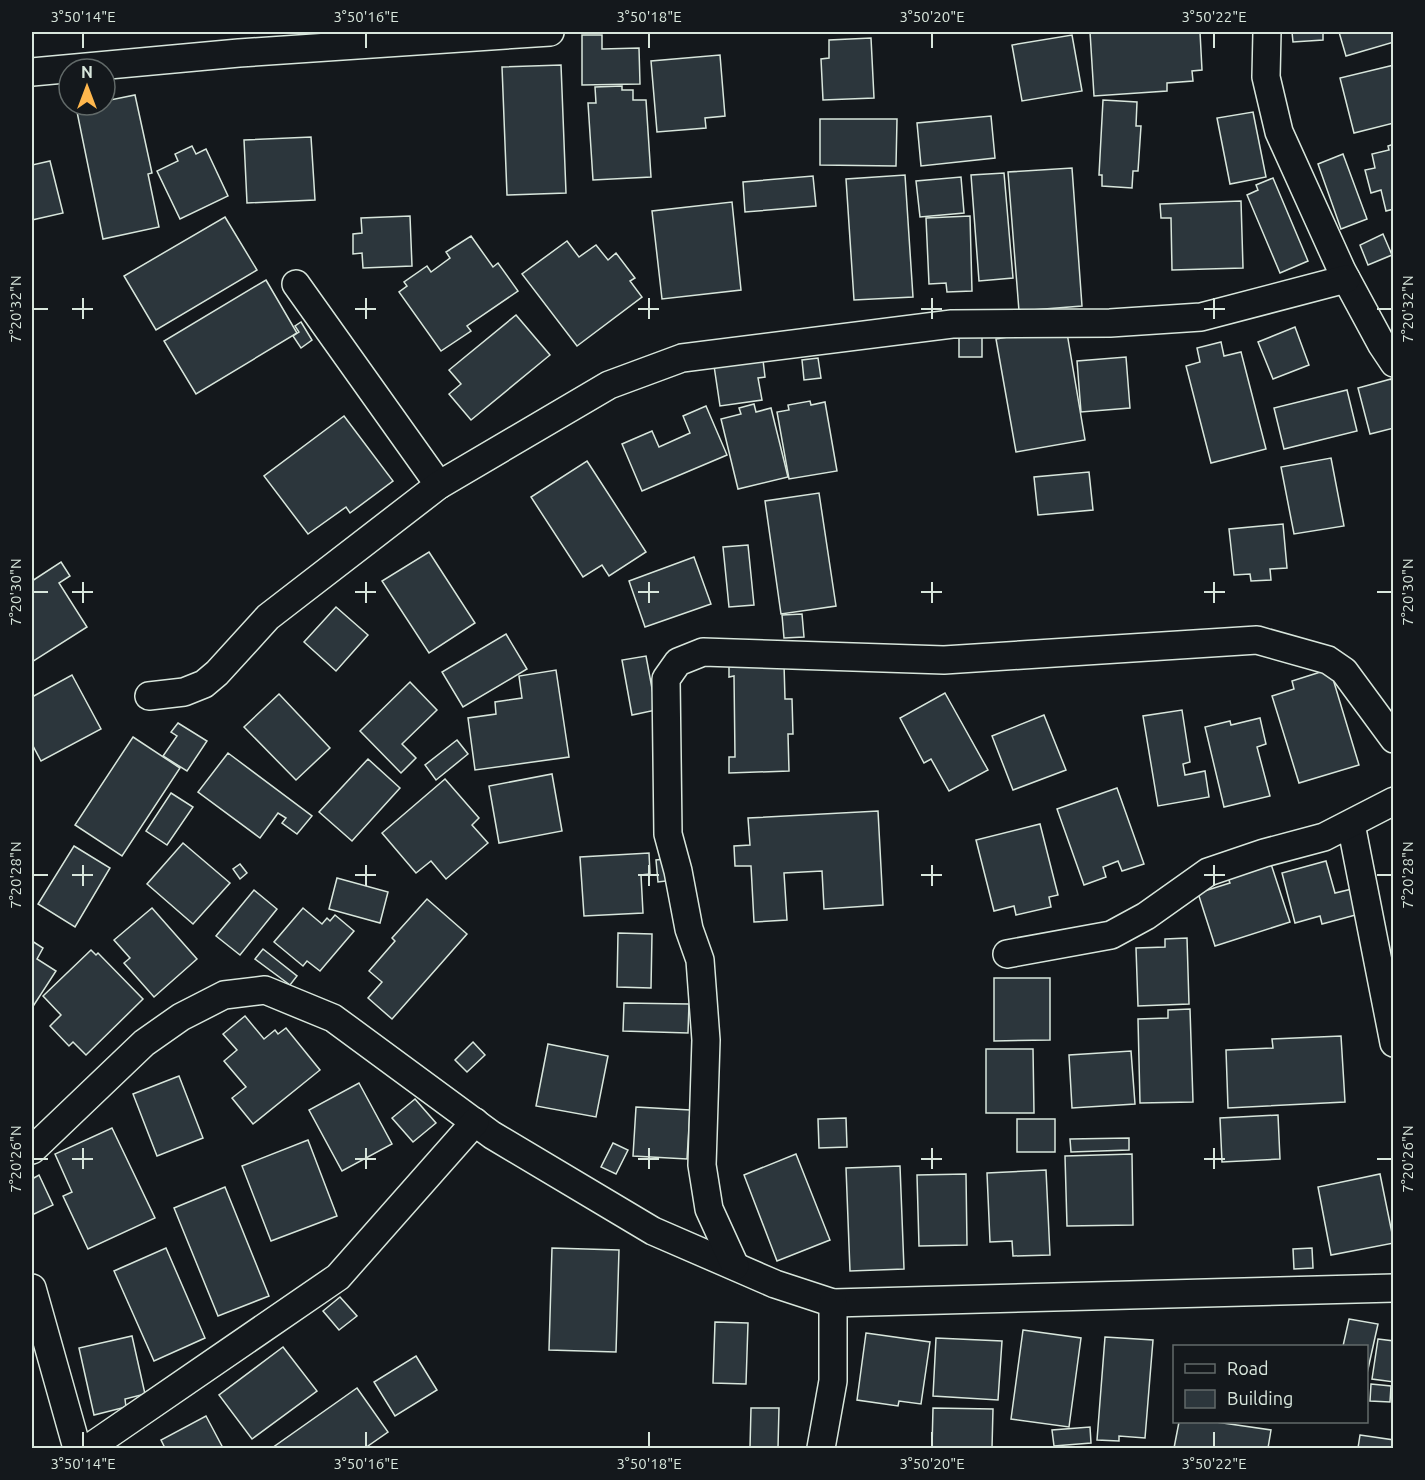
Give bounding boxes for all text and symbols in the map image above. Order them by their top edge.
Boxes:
text: 3°50'14"E [50,8,116,25]
text: 3°50'16"E [333,8,399,25]
text: 3°50'18"E [616,8,682,25]
text: 3°50'20"E [899,8,965,25]
text: 3°50'22"E [1181,8,1247,25]
north arrow [57,57,117,117]
text: N [81,63,93,81]
text: 7°20'32"N [7,275,24,343]
text: 7°20'32"N [1399,275,1416,343]
text: 7°20'30"N [7,558,24,626]
text: 7°20'30"N [1399,558,1416,626]
text: 7°20'28"N [7,841,24,909]
text: 7°20'28"N [1399,841,1416,909]
text: 7°20'26"N [7,1125,24,1193]
text: 7°20'26"N [1399,1125,1416,1193]
legend [1173,1345,1368,1423]
text: Road [1227,1358,1269,1378]
text: Building [1227,1388,1293,1408]
text: 3°50'14"E [50,1455,116,1472]
text: 3°50'16"E [333,1455,399,1472]
text: 3°50'18"E [616,1455,682,1472]
text: 3°50'20"E [899,1455,965,1472]
text: 3°50'22"E [1181,1455,1247,1472]

